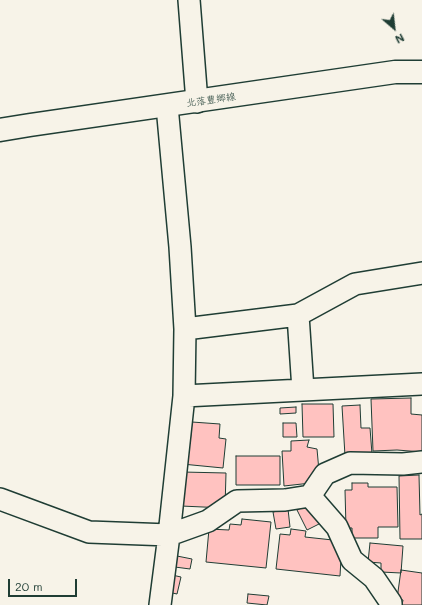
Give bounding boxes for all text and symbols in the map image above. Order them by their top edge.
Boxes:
north arrow [374,8,414,48]
text: N [393,30,407,48]
street label: 北落豊郷線 [185,91,237,109]
scale bar [10,571,79,597]
text: 20 m [15,578,43,594]

